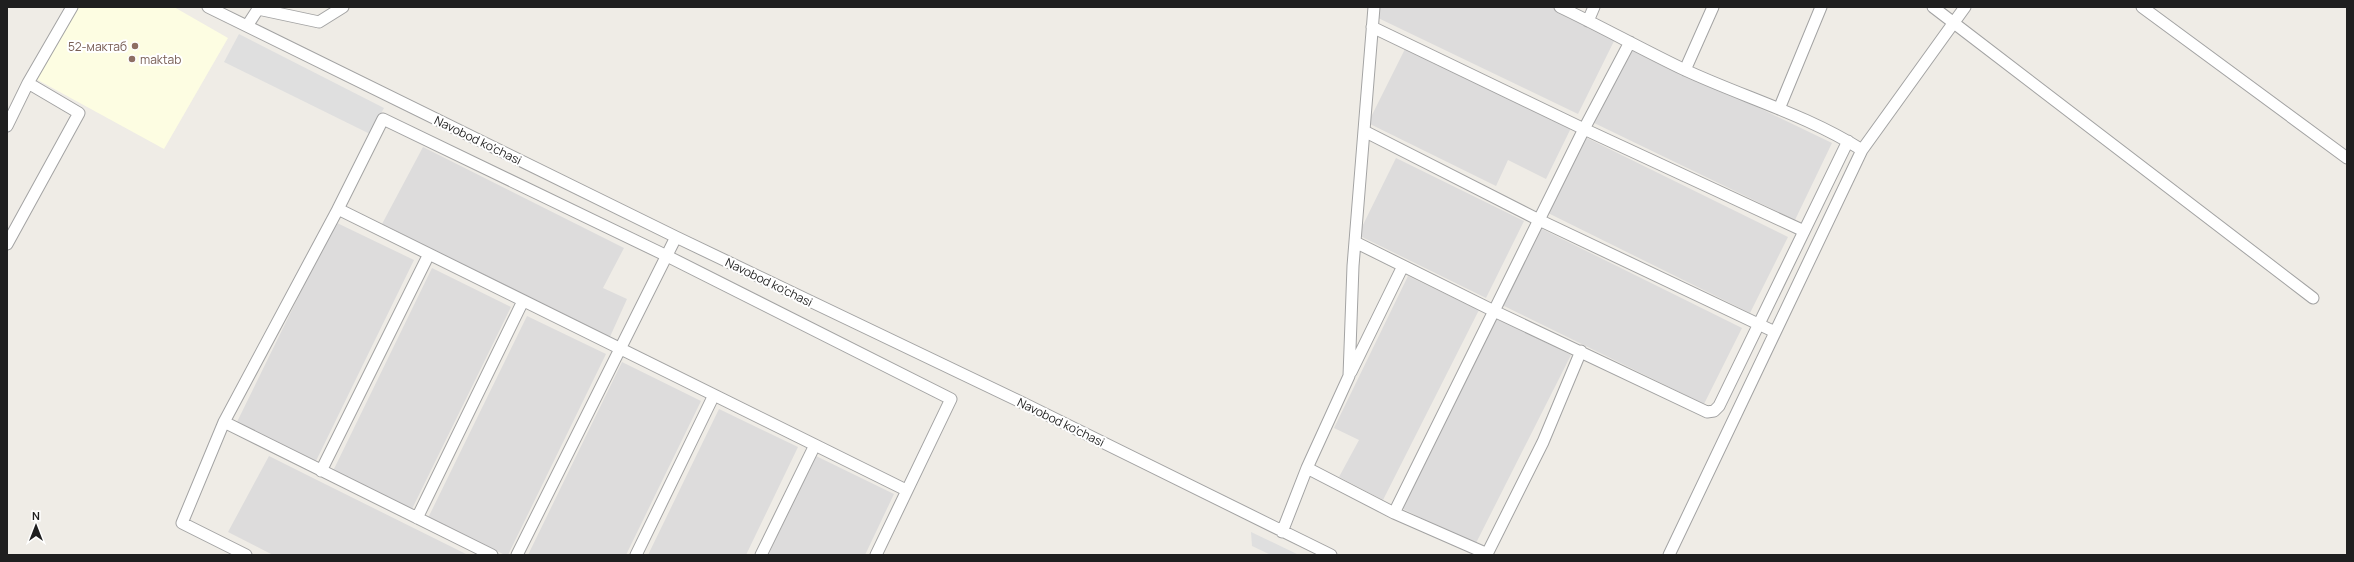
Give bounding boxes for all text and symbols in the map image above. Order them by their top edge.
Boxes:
place label: 52-мактаб [68,38,127,55]
marker: 52-мактаб [130,41,140,51]
place label: maktab [140,51,181,68]
marker: maktab [127,54,137,64]
street label: Navobod ko'chasi [432,112,524,168]
street label: Navobod ko'chasi [723,254,815,310]
street label: Navobod ko'chasi [1015,394,1107,450]
north arrow [16,506,56,546]
text: N [32,508,40,523]

